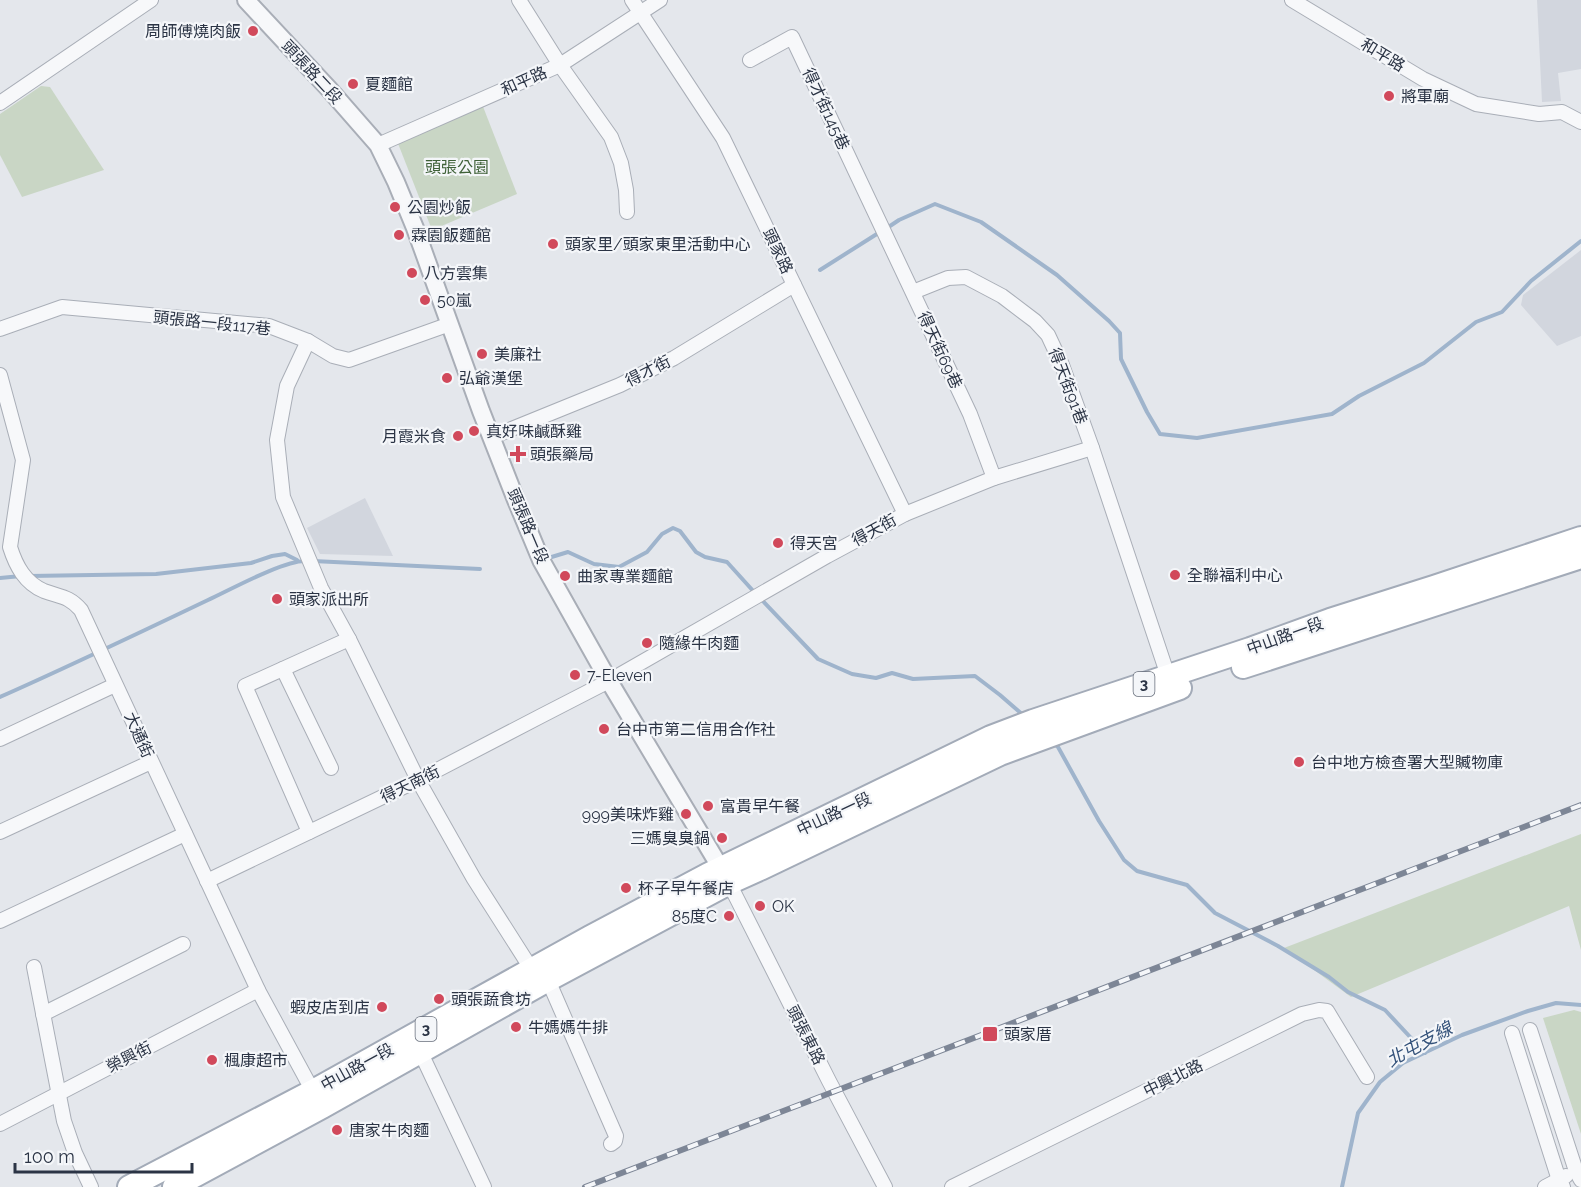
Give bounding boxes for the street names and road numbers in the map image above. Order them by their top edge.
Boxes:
street label: 和平路 [1358,34,1408,76]
street label: 頭張路二段 [278,36,346,108]
street label: 和平路 [498,63,550,99]
street label: 得才街145巷 [799,65,853,153]
street label: 頭家路 [759,225,797,277]
street label: 頭張路一段117巷 [152,307,272,339]
street label: 得天街69巷 [914,308,966,392]
street label: 得天街91巷 [1045,345,1091,427]
street label: 得才街 [622,352,674,390]
street label: 頭張路一段 [504,485,552,567]
street label: 得天街 [848,510,900,550]
street label: 中山路一段 [1244,613,1326,659]
road number: 3 [1134,672,1154,696]
street label: 大通街 [121,709,157,761]
street label: 得天南街 [377,761,443,807]
street label: 中山路一段 [794,788,874,840]
street label: 頭張東路 [783,1002,829,1068]
road number: 3 [416,1017,436,1041]
street label: 榮興街 [103,1038,155,1076]
street label: 中山路一段 [317,1039,397,1095]
street label: 中興北路 [1140,1055,1206,1101]

